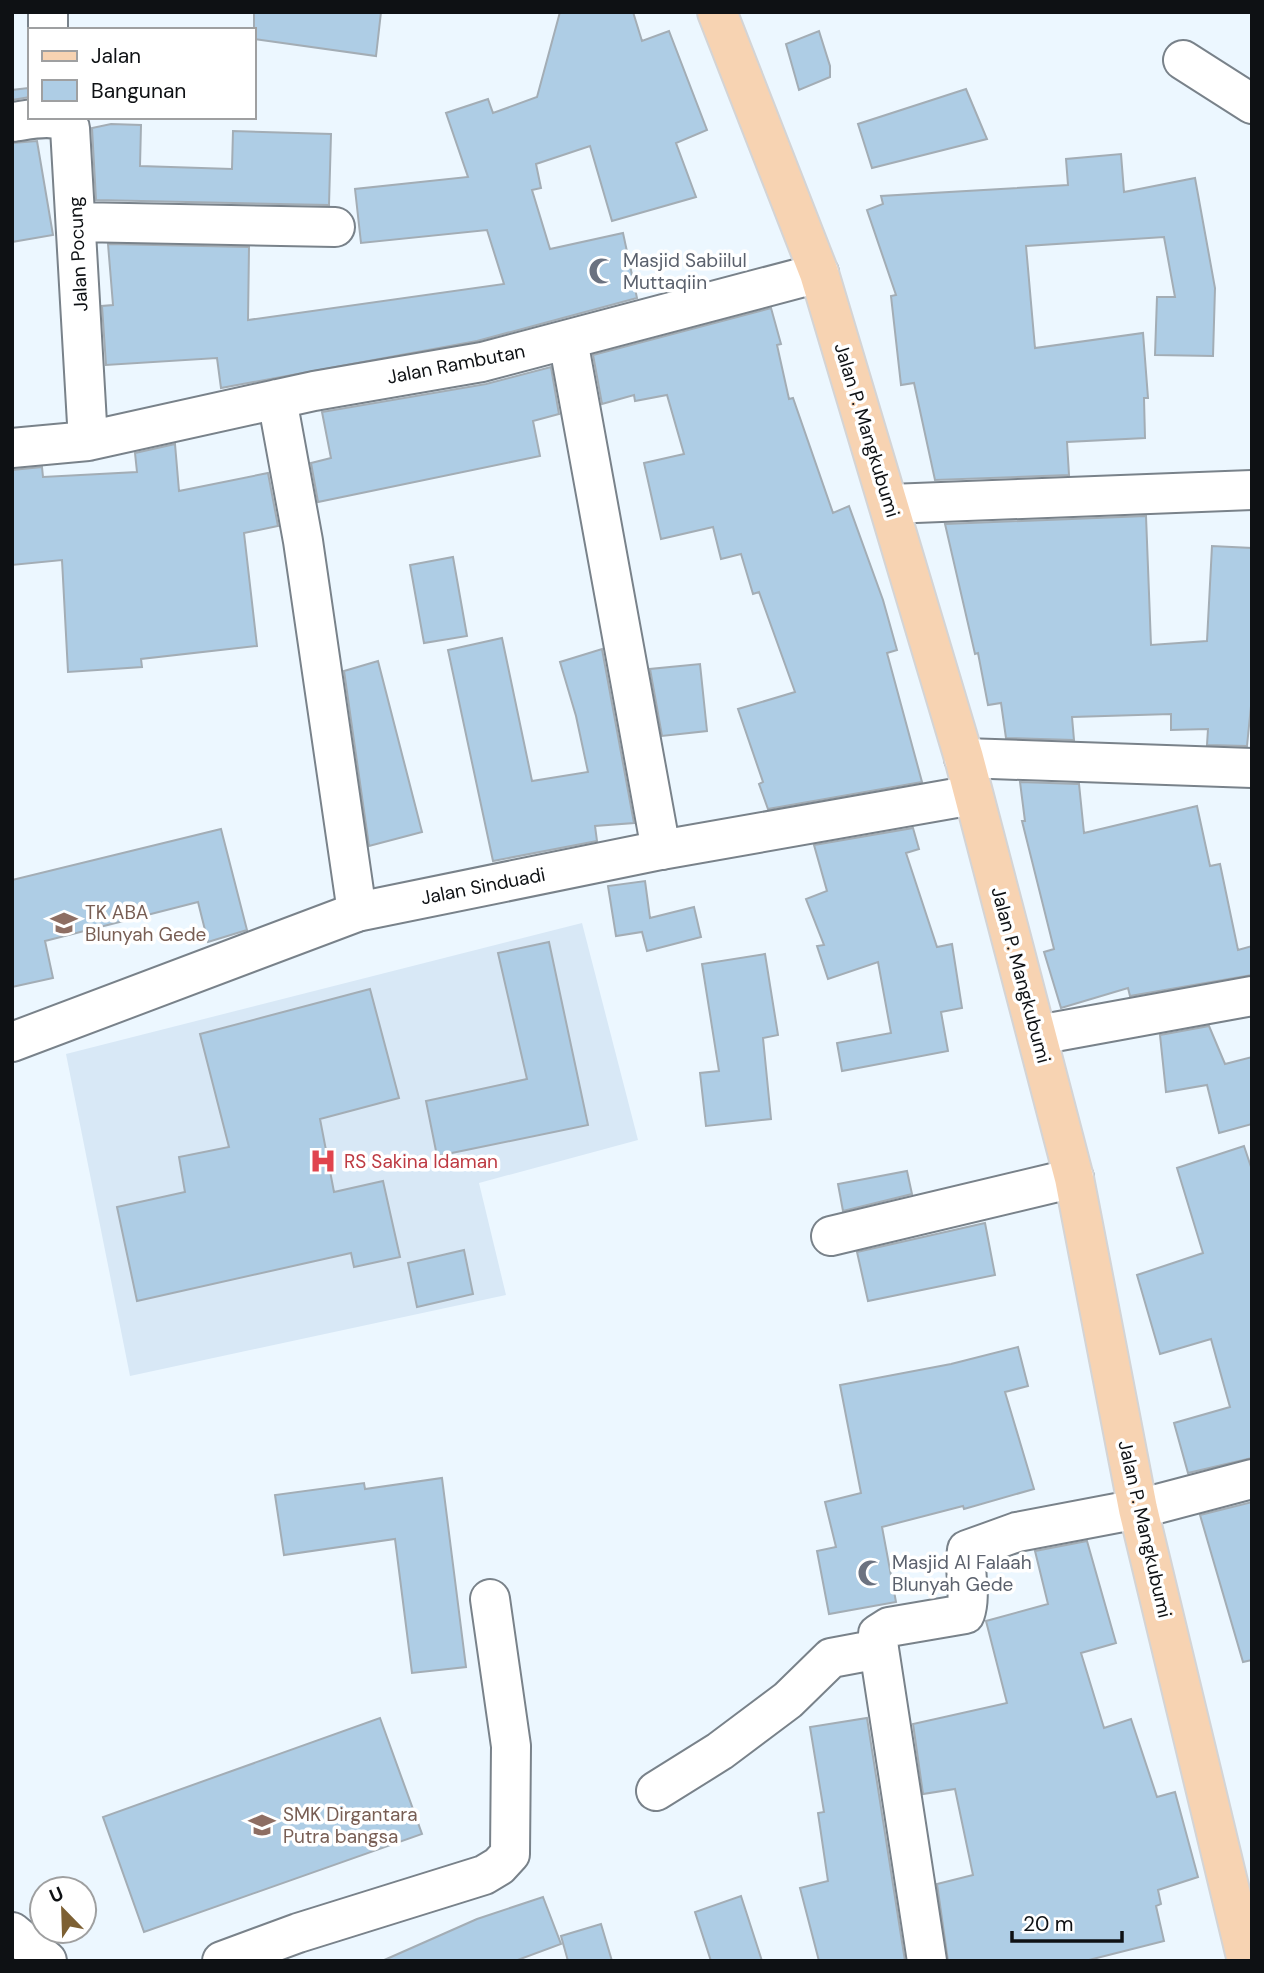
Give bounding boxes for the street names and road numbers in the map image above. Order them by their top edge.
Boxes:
street label: Jalan Pocung [62,195,94,312]
street label: Jalan Rambutan [385,338,527,390]
street label: Jalan P. Mangkubumi [829,340,905,520]
street label: Jalan Sinduadi [419,862,547,910]
street label: Jalan P. Mangkubumi [985,884,1057,1066]
street label: Jalan P. Mangkubumi [1112,1438,1178,1620]

